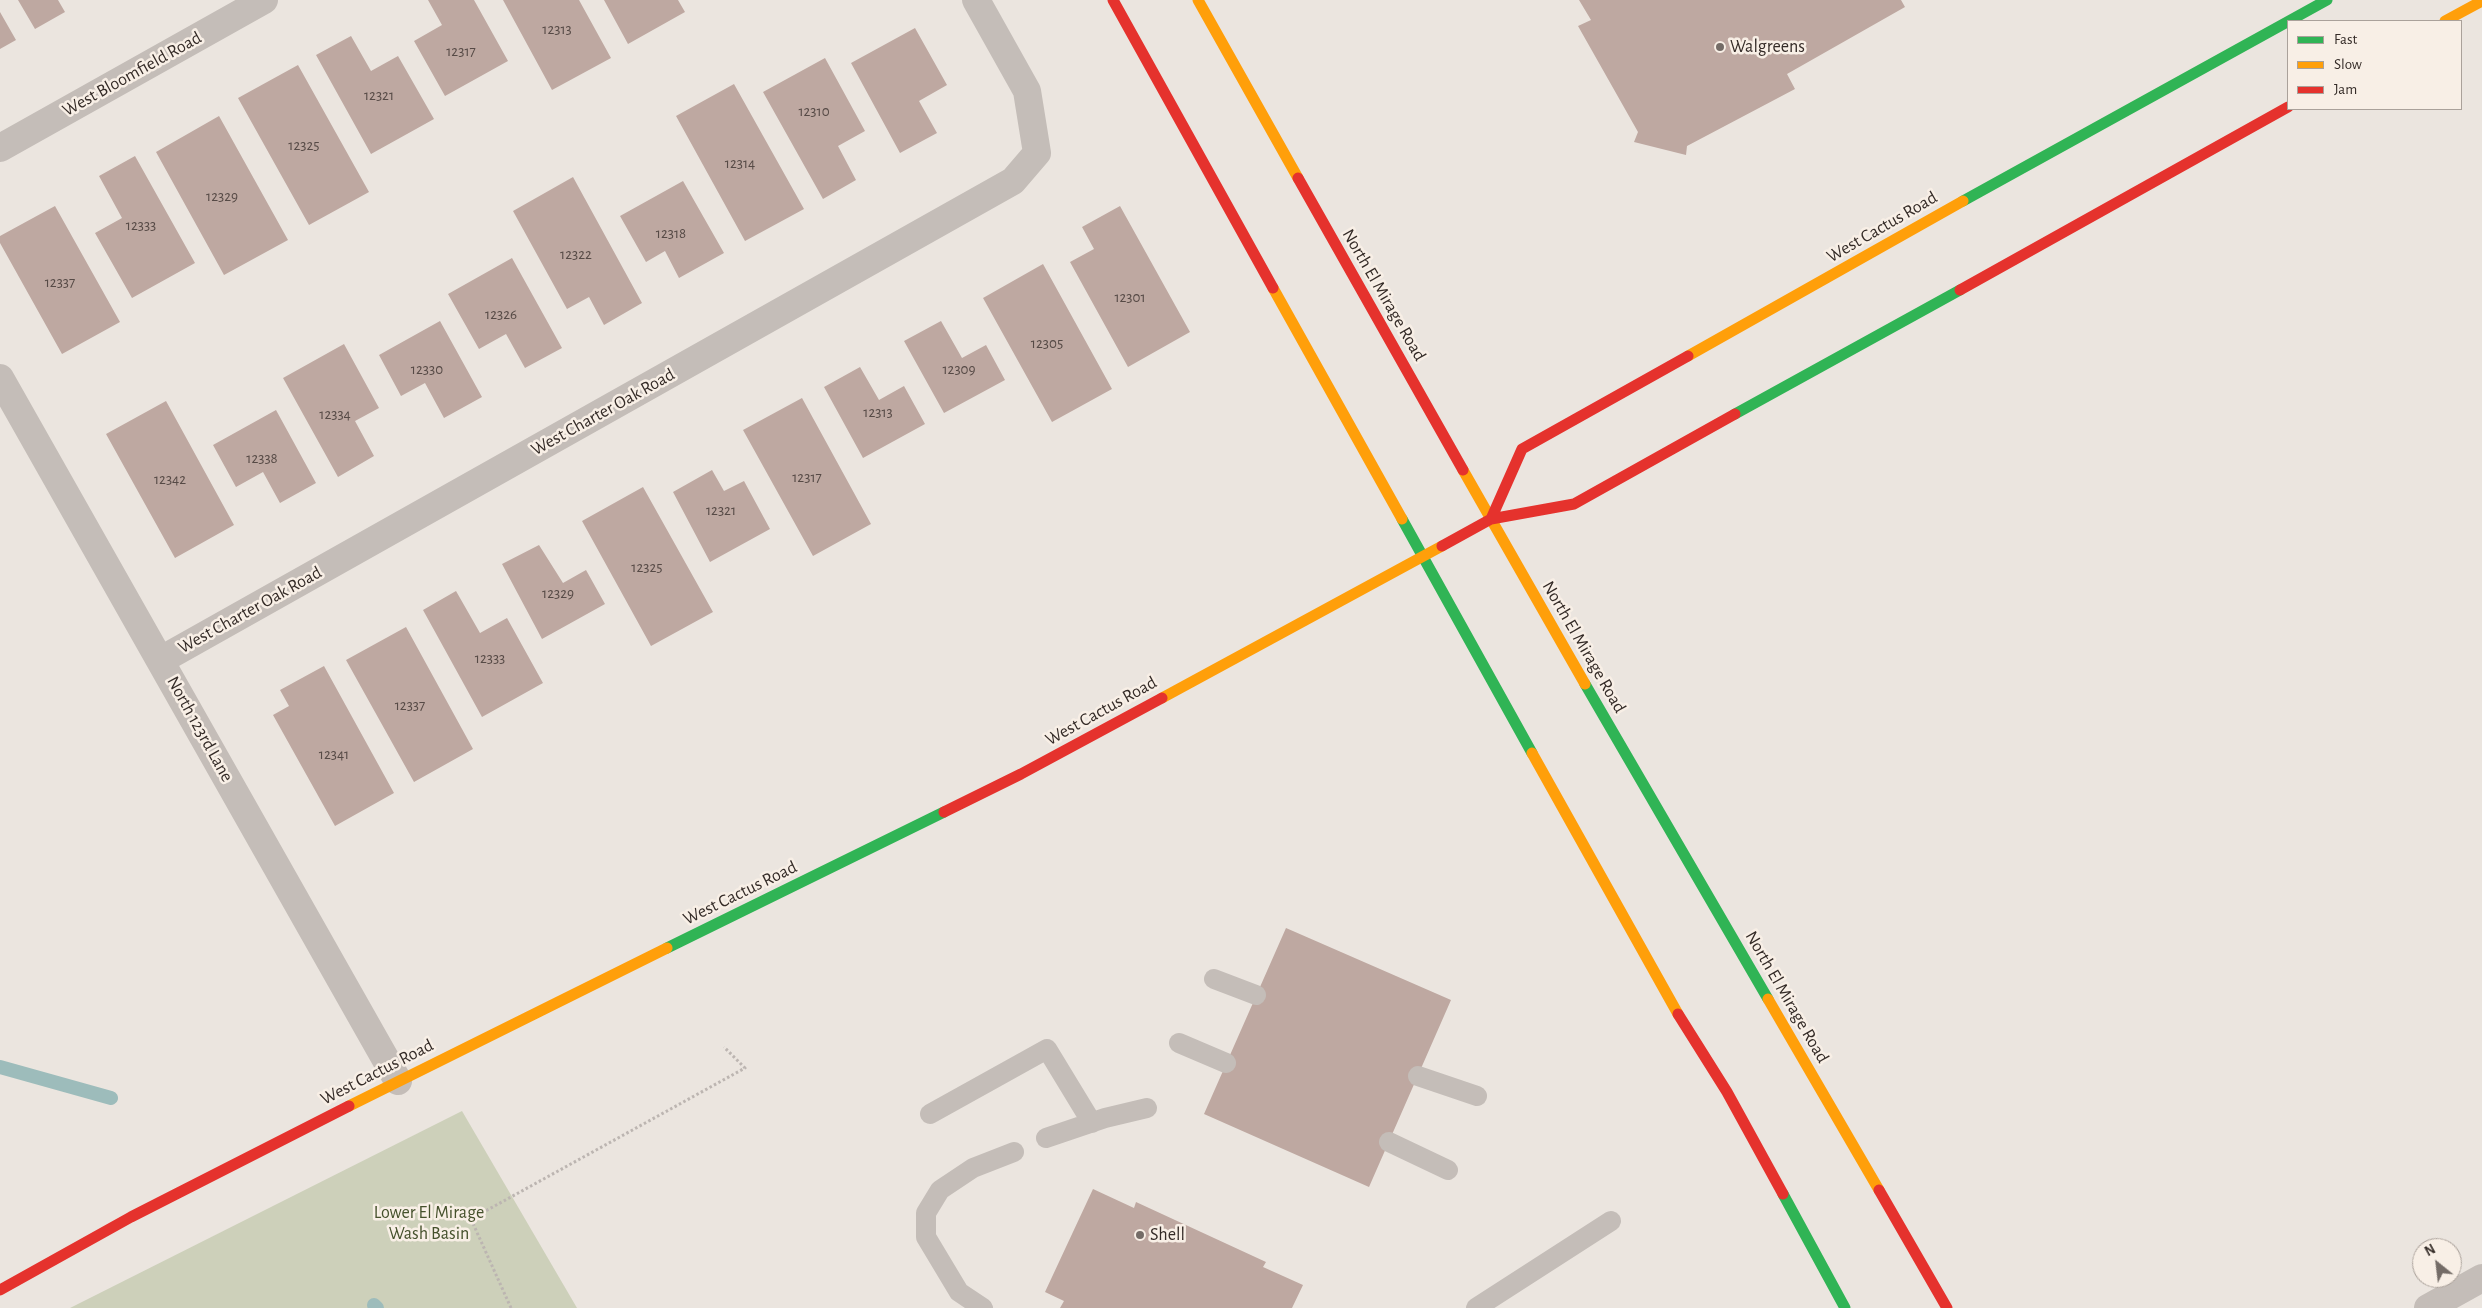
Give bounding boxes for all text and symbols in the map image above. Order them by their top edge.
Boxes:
house number: 12313 [542,20,572,38]
legend [2287,20,2462,110]
street label: West Bloomfield Road [59,27,205,121]
text: Fast [2334,32,2357,47]
place label: Walgreens [1730,36,1805,58]
marker: Walgreens [1714,41,1726,53]
house number: 12317 [446,42,476,60]
text: Slow [2334,57,2362,72]
text: Jam [2334,82,2357,97]
house number: 12321 [364,86,394,104]
house number: 12310 [798,102,830,120]
house number: 12325 [288,136,320,154]
house number: 12314 [725,154,755,172]
house number: 12329 [206,187,238,205]
street label: West Cactus Road [1823,187,1941,267]
house number: 12333 [126,216,156,234]
house number: 12318 [656,224,686,242]
street label: North El Mirage Road [1337,225,1431,365]
house number: 12322 [560,245,592,263]
house number: 12337 [45,273,75,291]
house number: 12301 [1114,288,1146,306]
house number: 12326 [485,305,517,323]
house number: 12305 [1031,334,1063,352]
house number: 12330 [411,360,443,378]
house number: 12309 [942,360,976,378]
street label: West Charter Oak Road [527,364,679,460]
house number: 12313 [863,403,893,421]
house number: 12334 [319,405,351,423]
house number: 12338 [246,449,278,467]
house number: 12317 [792,468,822,486]
house number: 12342 [154,470,186,488]
house number: 12321 [706,501,736,519]
house number: 12325 [631,558,663,576]
street label: West Charter Oak Road [174,562,326,658]
street label: North El Mirage Road [1537,577,1631,717]
house number: 12329 [542,584,574,602]
house number: 12333 [475,649,505,667]
street label: North 123rd Lane [162,672,238,786]
street label: West Cactus Road [1042,672,1160,750]
house number: 12337 [395,696,425,714]
house number: 12341 [319,745,349,763]
street label: West Cactus Road [680,856,800,930]
street label: North El Mirage Road [1740,927,1834,1067]
street label: West Cactus Road [317,1034,437,1110]
park label: Lower El Mirage Wash Basin [374,1202,484,1244]
place label: Shell [1150,1224,1185,1246]
marker: Shell [1134,1229,1146,1241]
north arrow [2412,1238,2462,1288]
text: N [2423,1242,2438,1259]

